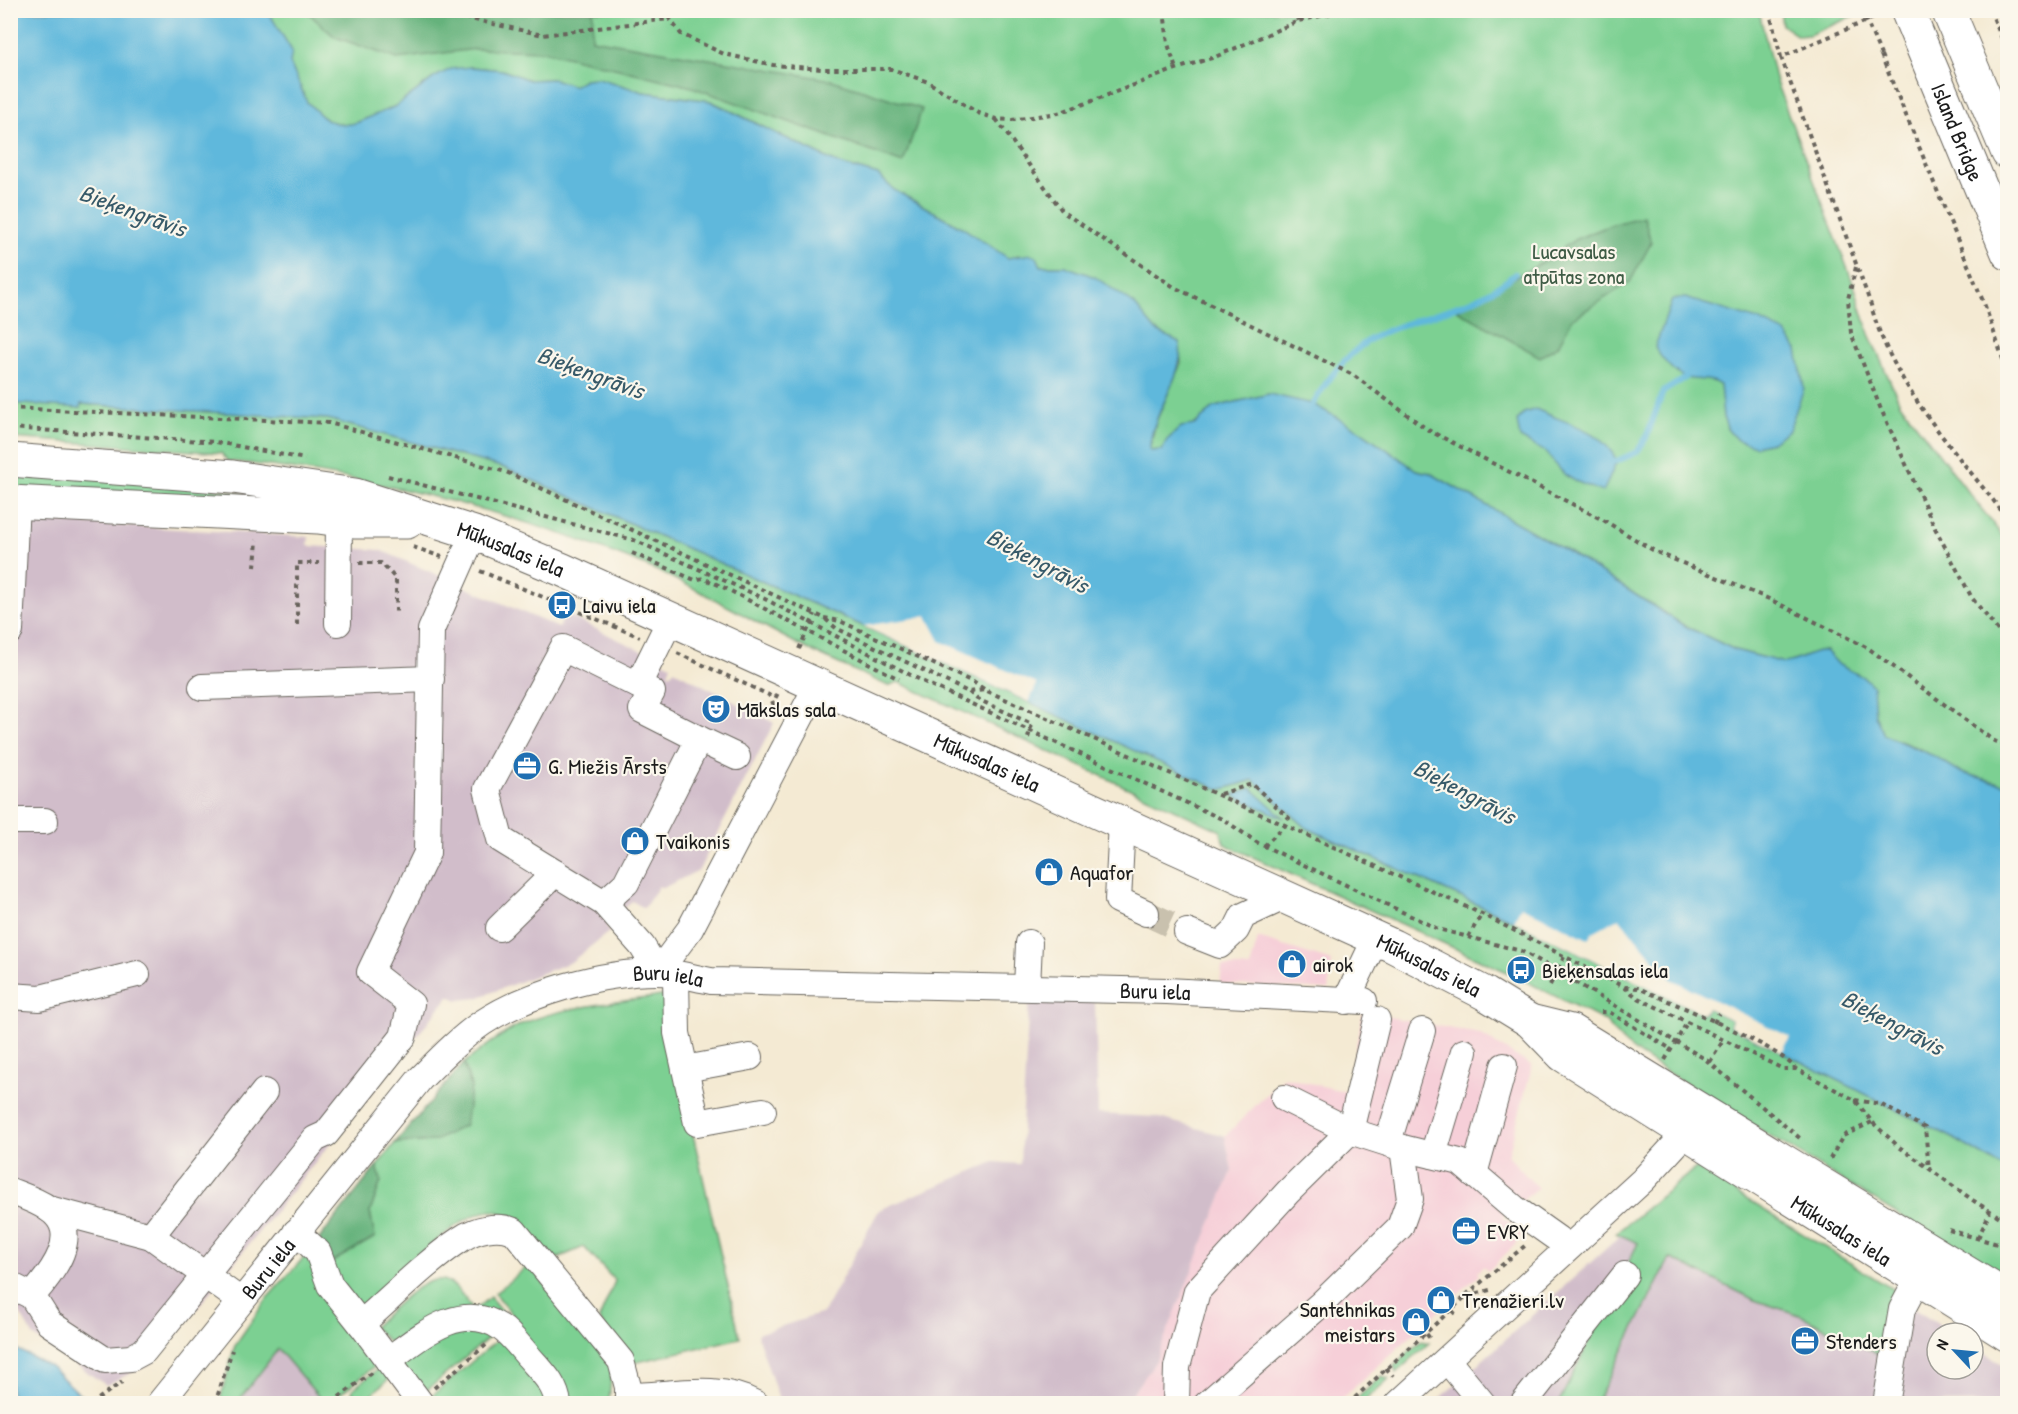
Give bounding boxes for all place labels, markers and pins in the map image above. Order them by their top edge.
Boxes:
bus stop icon: Laivu iela [546,589,578,621]
place label: Laivu iela [583,590,656,620]
theatre icon: Mākslas sala [700,693,732,725]
place label: Mākslas sala [737,694,836,724]
office icon: G. Miežis Ārsts [511,750,543,782]
place label: G. Miežis Ārsts [548,751,667,781]
shop icon: Tvaikonis [619,825,651,857]
place label: Tvaikonis [656,826,730,856]
shop icon: Aquafor [1033,856,1065,888]
place label: Aquafor [1070,857,1134,887]
shop icon: airok [1276,948,1308,980]
place label: airok [1313,949,1353,979]
bus stop icon: Bieķensalas iela [1505,954,1537,986]
place label: Bieķensalas iela [1542,955,1668,985]
office icon: EVRY [1450,1215,1482,1247]
place label: EVRY [1487,1216,1529,1246]
shop icon: Trenažieri.lv [1425,1284,1457,1316]
place label: Trenažieri.lv [1462,1285,1564,1315]
place label: Santehnikas meistars [1300,1294,1395,1349]
shop icon: Santehnikas meistars [1400,1306,1432,1338]
office icon: Stenders [1789,1325,1821,1357]
place label: Stenders [1826,1326,1897,1356]

